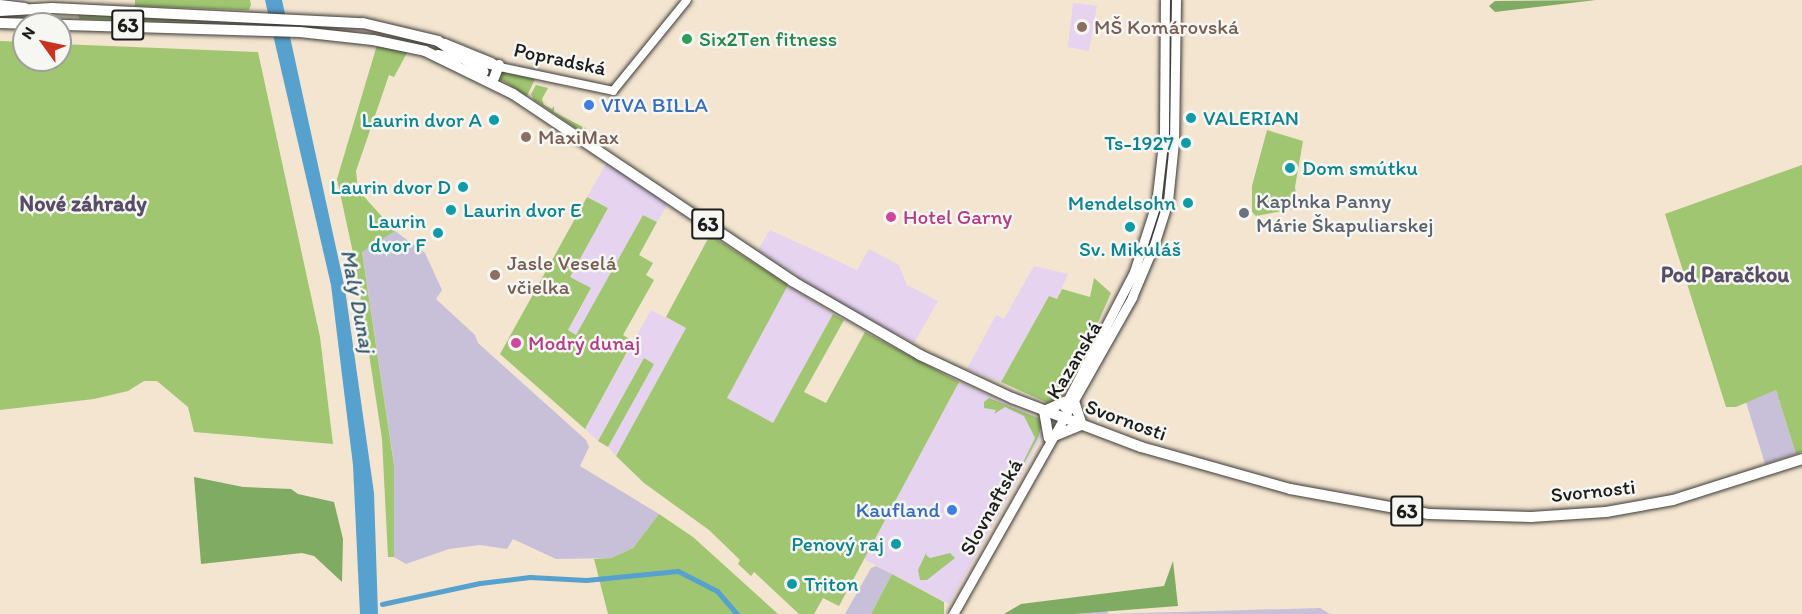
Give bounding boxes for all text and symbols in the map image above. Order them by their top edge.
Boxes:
road number: 63 [110,8,146,42]
north arrow [12,12,72,72]
place label: MŠ Komárovská [1094,14,1239,40]
marker: MŠ Komárovská [1075,20,1089,34]
text: N [17,23,39,43]
place label: Six2Ten fitness [699,26,837,52]
marker: Six2Ten fitness [680,32,694,46]
street label: Popradská [511,37,609,81]
place label: VIVA BILLA [601,92,708,118]
marker: VIVA BILLA [582,98,596,112]
place label: VALERIAN [1203,105,1299,131]
place label: Laurin dvor A [361,107,482,133]
marker: VALERIAN [1184,111,1198,125]
marker: Laurin dvor A [487,113,501,127]
place label: MaxiMax [538,124,619,150]
marker: MaxiMax [519,130,533,144]
place label: Ts-1927 [1104,130,1174,156]
marker: Ts-1927 [1179,136,1193,150]
place label: Dom smútku [1302,155,1417,181]
marker: Dom smútku [1283,161,1297,175]
place label: Laurin dvor D [329,174,451,200]
marker: Laurin dvor D [456,180,470,194]
place label: Kaplnka Panny Márie Škapuliarskej [1256,188,1433,238]
place label: Mendelsohn [1068,190,1176,216]
district label: Nové záhrady [19,191,147,217]
marker: Mendelsohn [1181,196,1195,210]
place label: Laurin dvor E [463,197,582,223]
marker: Laurin dvor E [444,203,458,217]
place label: Hotel Garny [903,204,1012,230]
marker: Kaplnka Panny Márie Škapuliarskej [1237,206,1251,220]
road number: 63 [690,207,726,241]
place label: Laurin dvor F [368,208,426,258]
marker: Hotel Garny [884,210,898,224]
marker: Sv. Mikuláš [1123,220,1137,234]
marker: Laurin dvor F [431,226,445,240]
place label: Sv. Mikuláš [1079,236,1181,262]
water label: Malý Dunaj [335,247,381,355]
place label: Jasle Veselá včielka [507,250,615,300]
district label: Pod Paračkou [1661,262,1789,288]
marker: Jasle Veselá včielka [488,268,502,282]
street label: Kazanská [1041,316,1107,404]
place label: Modrý dunaj [528,330,639,356]
marker: Modrý dunaj [509,336,523,350]
street label: Svornosti [1082,394,1170,446]
street label: Slovnaftská [954,454,1028,560]
street label: Svornosti [1549,474,1637,508]
road number: 63 [1389,494,1425,528]
place label: Kaufland [856,497,940,523]
marker: Kaufland [945,503,959,517]
place label: Penový raj [791,531,884,557]
marker: Penový raj [889,537,903,551]
place label: Triton [804,571,858,597]
marker: Triton [785,577,799,591]

